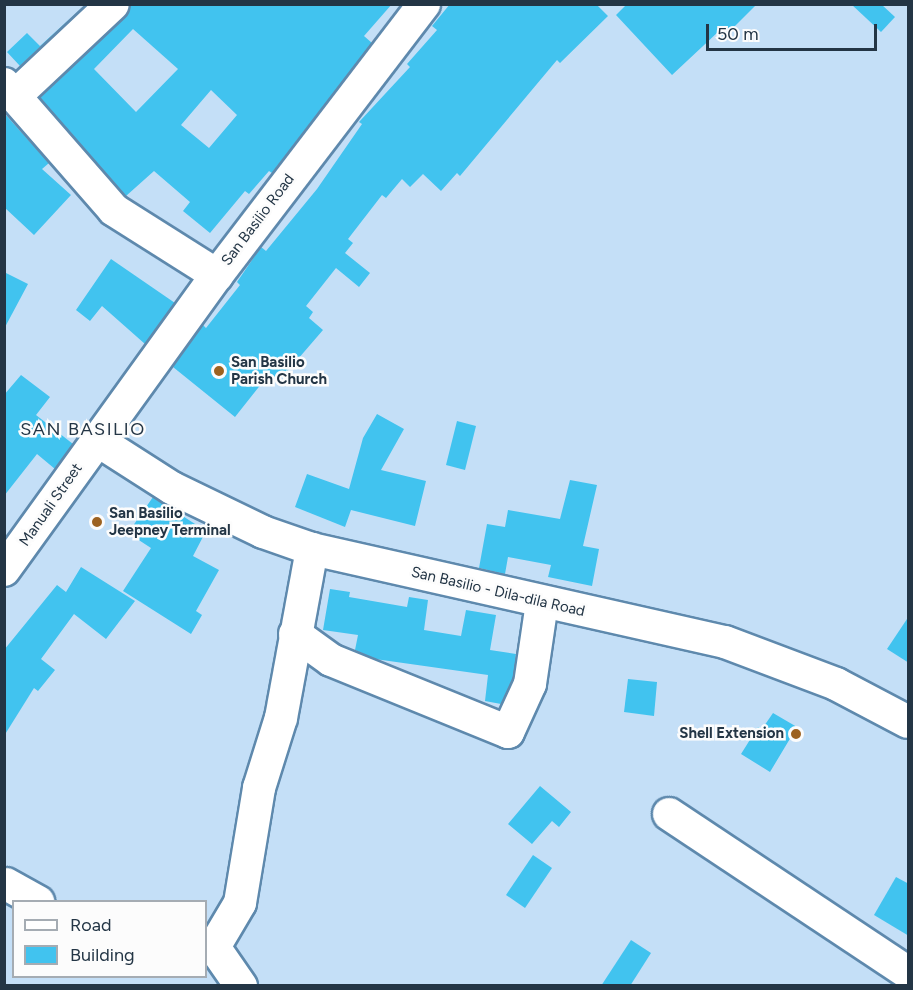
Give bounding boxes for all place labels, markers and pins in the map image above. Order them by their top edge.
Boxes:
place label: San Basilio Parish Church [231,353,327,388]
marker: San Basilio Parish Church [212,364,226,378]
place label: San Basilio Jeepney Terminal [109,504,231,539]
marker: San Basilio Jeepney Terminal [90,515,104,529]
place label: Shell Extension [679,725,784,743]
marker: Shell Extension [789,727,803,741]

